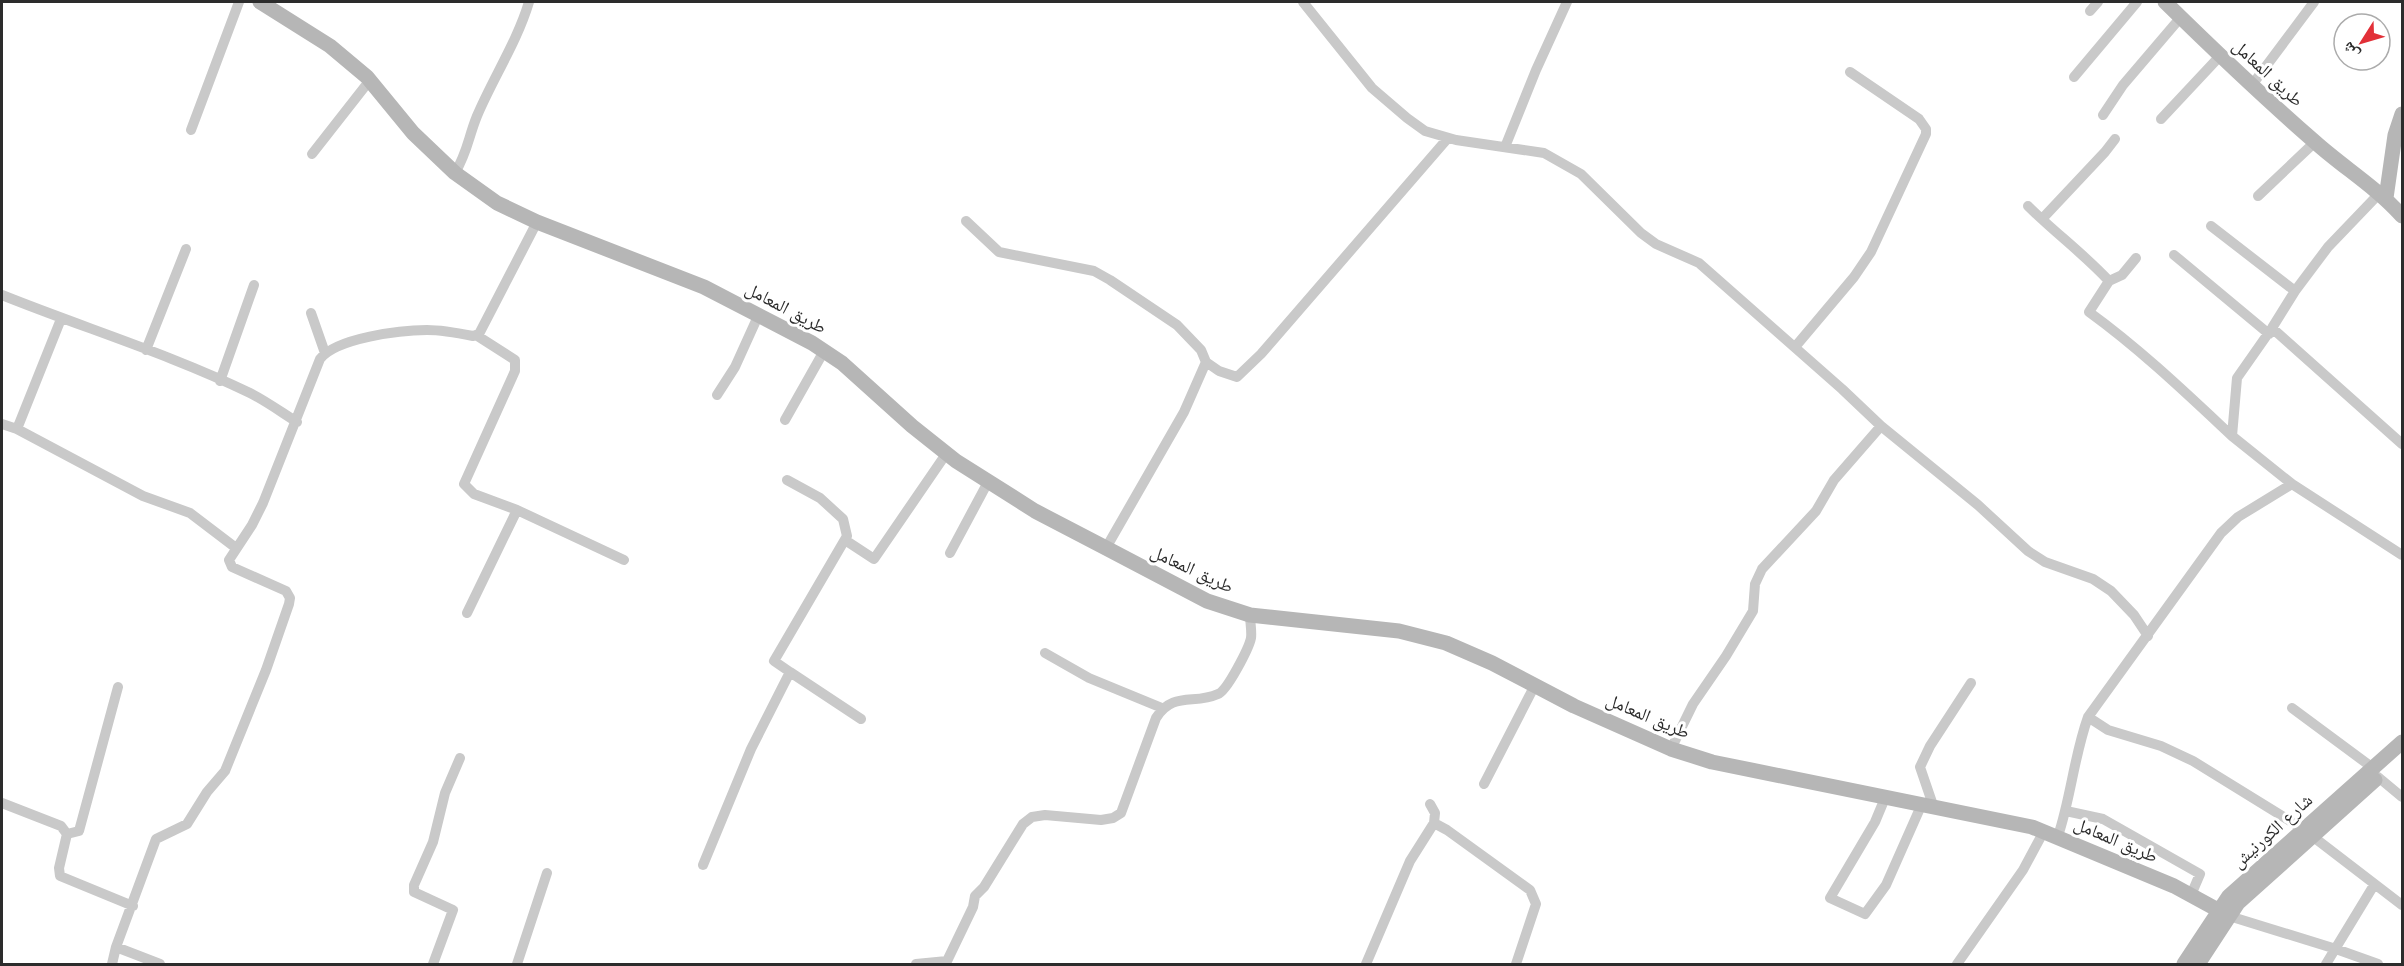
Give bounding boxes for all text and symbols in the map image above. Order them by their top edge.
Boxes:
north arrow [2332,12,2392,72]
street label: طريق المعامل [2227,33,2309,113]
text: ش [2336,37,2365,64]
street label: طريق المعامل [741,276,831,340]
street label: طريق المعامل [1146,538,1238,600]
street label: طريق المعامل [1602,687,1694,745]
street label: شارع الكورنيش [2226,788,2318,874]
street label: طريق المعامل [2070,811,2162,869]

